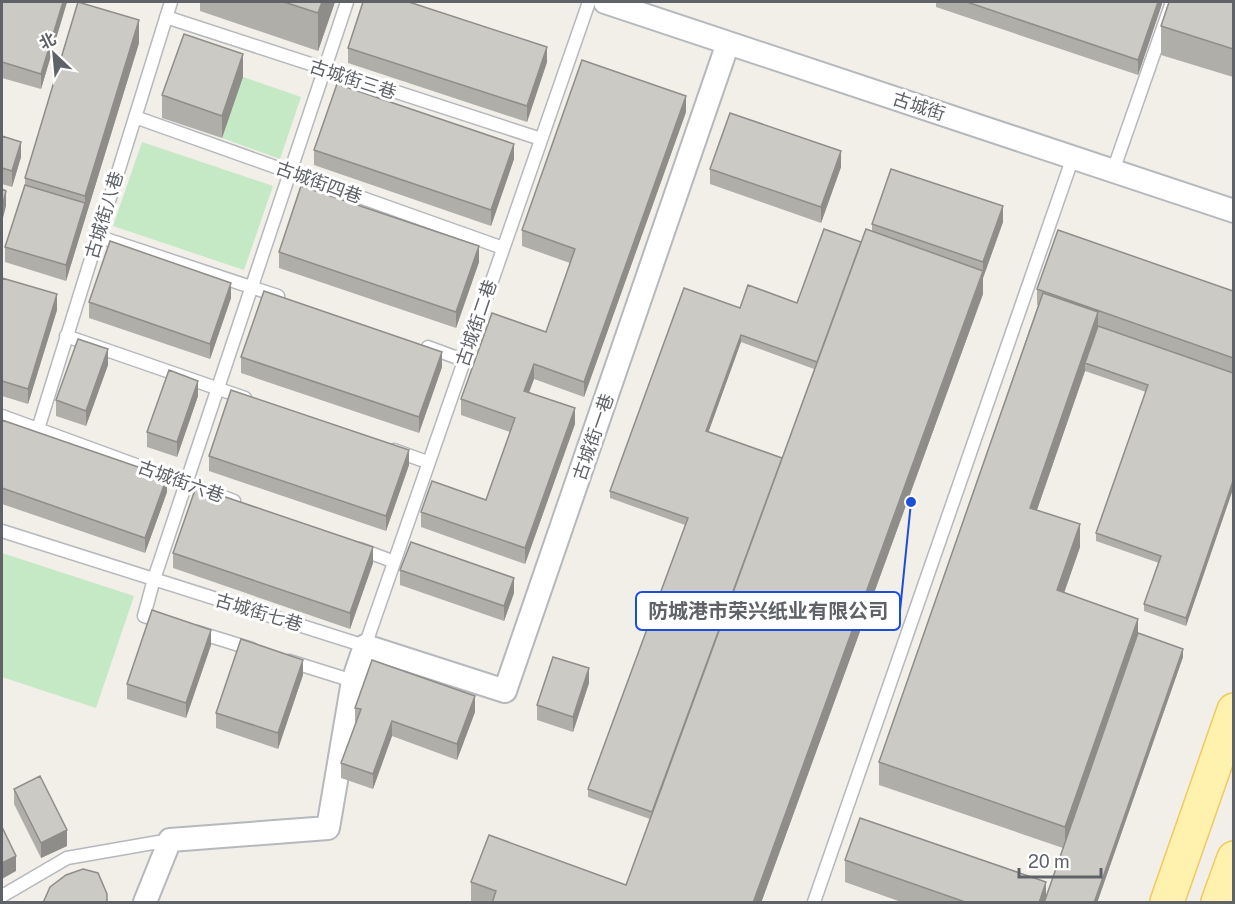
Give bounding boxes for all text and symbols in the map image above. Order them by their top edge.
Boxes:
north arrow [24,24,84,84]
text: 北 [36,29,59,53]
street label: 古城街三巷 [307,55,399,103]
street label: 古城街 [890,88,948,124]
street label: 古城街四巷 [273,157,365,207]
street label: 古城街八巷 [81,169,127,261]
street label: 古城街二巷 [451,277,501,369]
street label: 古城街一巷 [568,391,618,483]
street label: 古城街六巷 [135,456,227,506]
street label: 古城街七巷 [213,589,305,635]
callout: 防城港市荣兴纸业有限公司 [636,592,900,630]
text: 防城港市荣兴纸业有限公司 [648,599,888,623]
scale bar [1019,841,1102,879]
text: 20 m [1028,851,1070,872]

